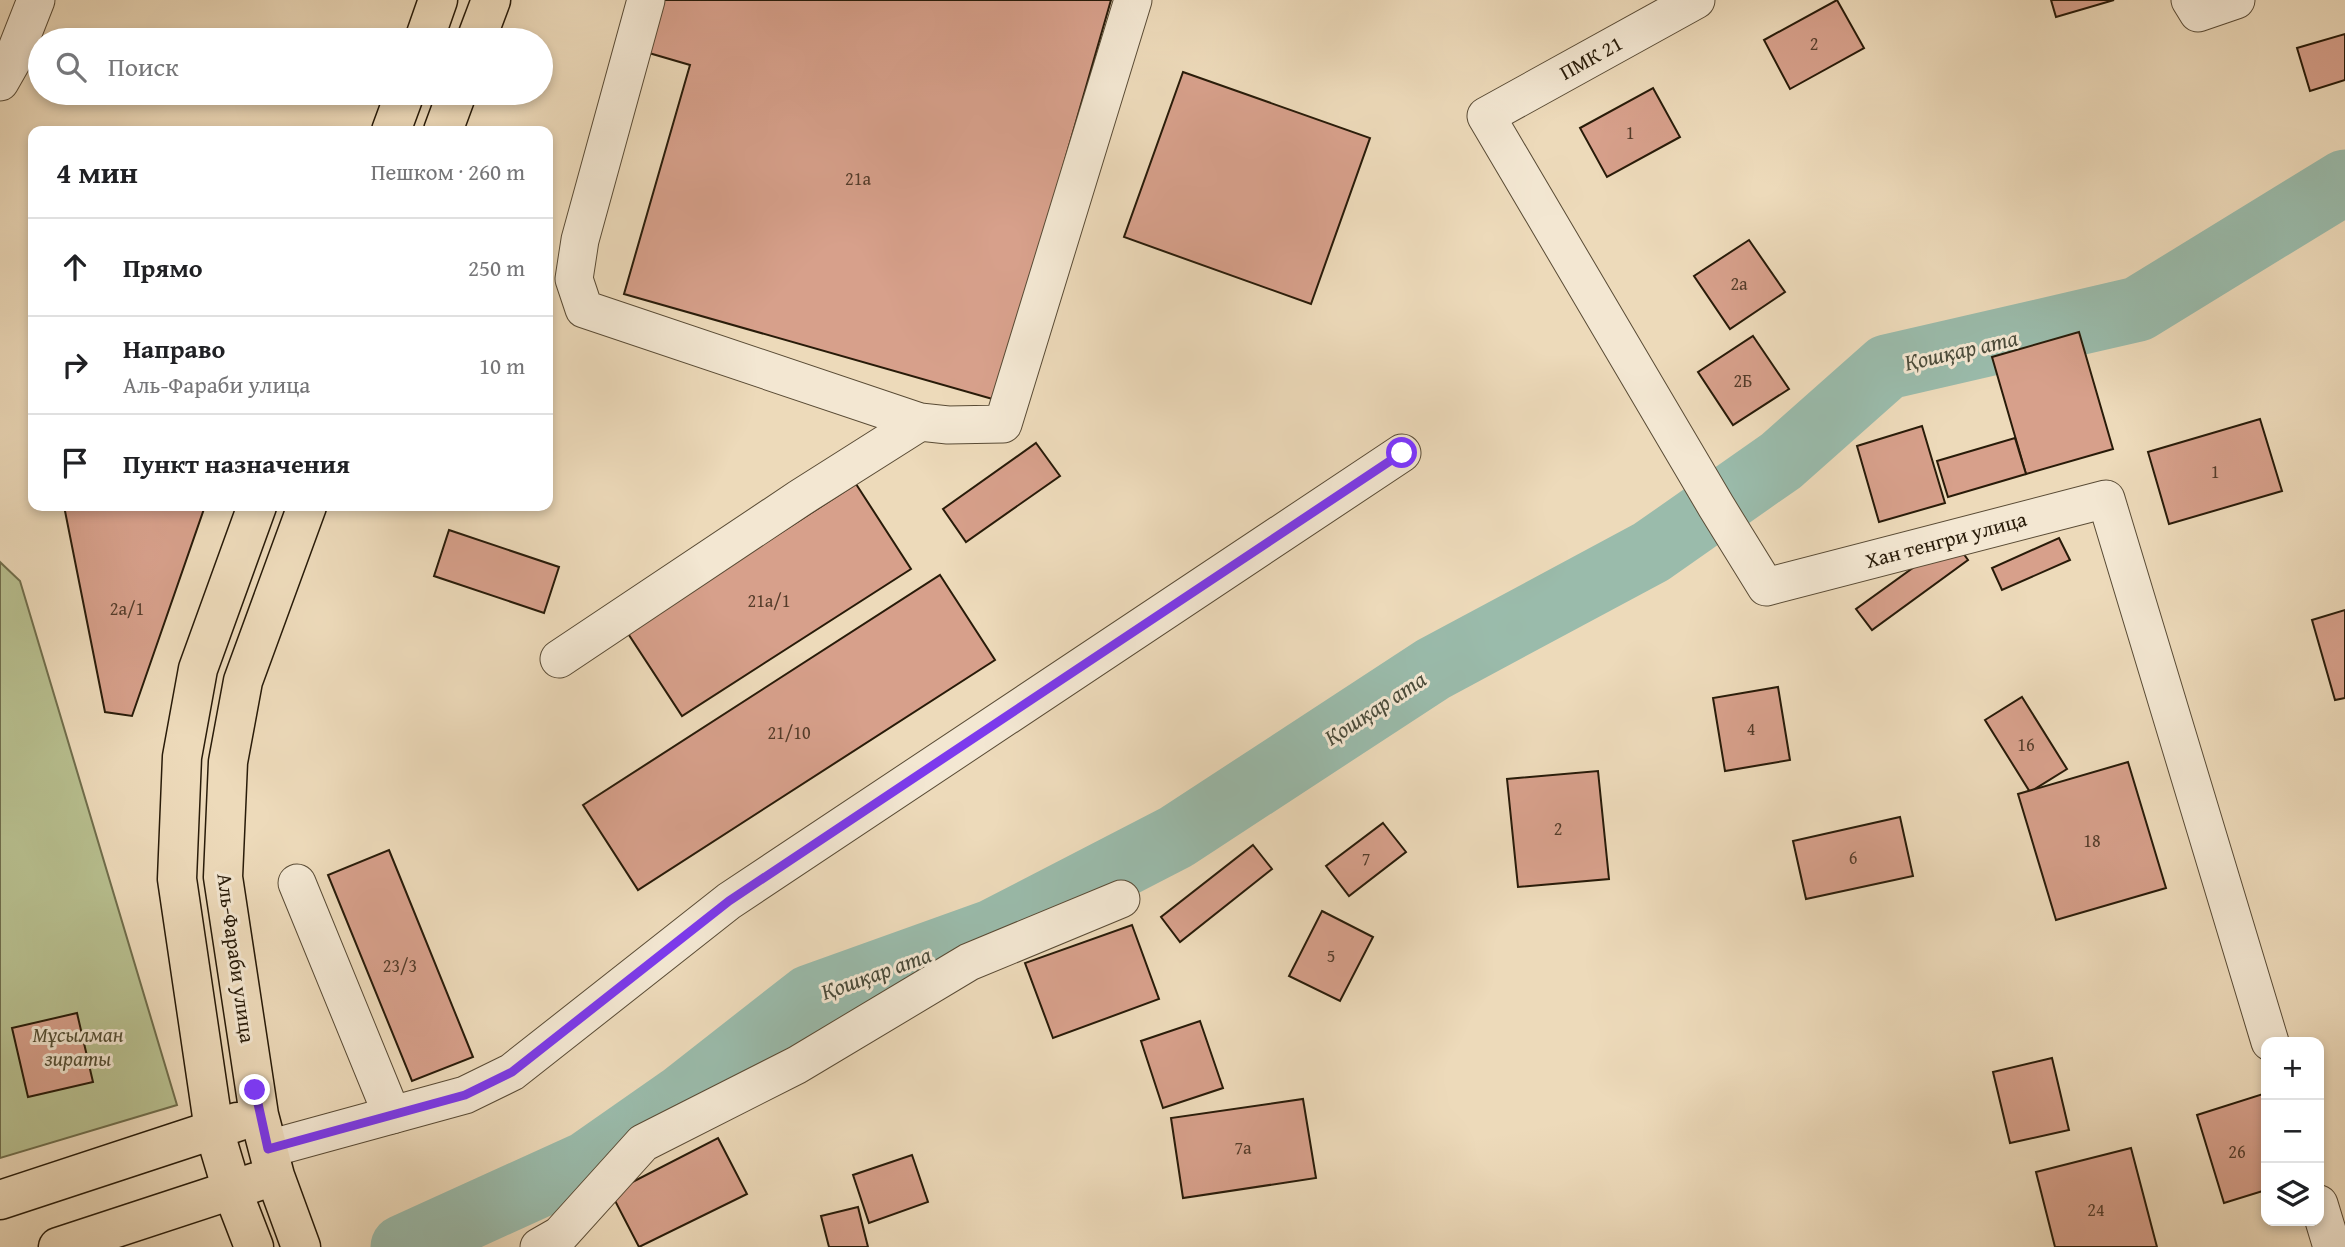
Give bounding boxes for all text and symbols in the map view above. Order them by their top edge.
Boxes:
search box [28,28,553,105]
street label: ПМК 21 [1554,28,1628,88]
house number: 2 [1810,30,1818,57]
text: Поиск [108,47,179,86]
icon: search [52,48,90,86]
house number: 1 [1626,119,1634,146]
text: 4 мин [56,150,138,194]
text: Пешком · 260 m [371,155,525,188]
house number: 21а [845,165,871,192]
icon: ahead [56,248,94,286]
text: Прямо [123,248,203,287]
text: 250 m [468,251,525,284]
house number: 2а [1730,270,1748,297]
water label: Қошқар ата [1901,320,2021,379]
text: Направо [123,329,225,368]
icon: right [56,346,94,384]
text: 10 m [479,349,525,382]
house number: 2Б [1734,367,1752,394]
text: Аль-Фараби улица [123,368,310,401]
route start [1386,437,1417,468]
icon: arrive [56,444,94,482]
text: Пункт назначения [123,444,350,483]
house number: 1 [2211,458,2219,485]
street label: Хан тенгри улица [1862,503,2030,576]
house number: 21а/1 [747,587,791,614]
house number: 2а/1 [110,595,144,622]
water label: Қошқар ата [1317,662,1432,753]
house number: 4 [1747,715,1755,742]
house number: 21/10 [767,719,811,746]
house number: 16 [2017,731,2035,758]
house number: 2 [1554,815,1562,842]
house number: 18 [2083,827,2101,854]
house number: 6 [1849,844,1857,871]
house number: 7 [1362,845,1370,872]
street label: Аль-Фараби улица [209,871,264,1045]
water label: Қошқар ата [816,937,936,1008]
house number: 5 [1327,942,1335,969]
house number: 23/3 [383,952,417,979]
park label: Мұсылман зираты [33,1019,124,1074]
map controls [2261,1037,2324,1226]
button: + [2261,1037,2324,1100]
route end [239,1074,270,1105]
button: − [2261,1100,2324,1163]
house number: 7а [1234,1134,1252,1161]
house number: 26 [2228,1138,2246,1165]
button: layers [2261,1163,2324,1226]
house number: 24 [2087,1196,2105,1223]

